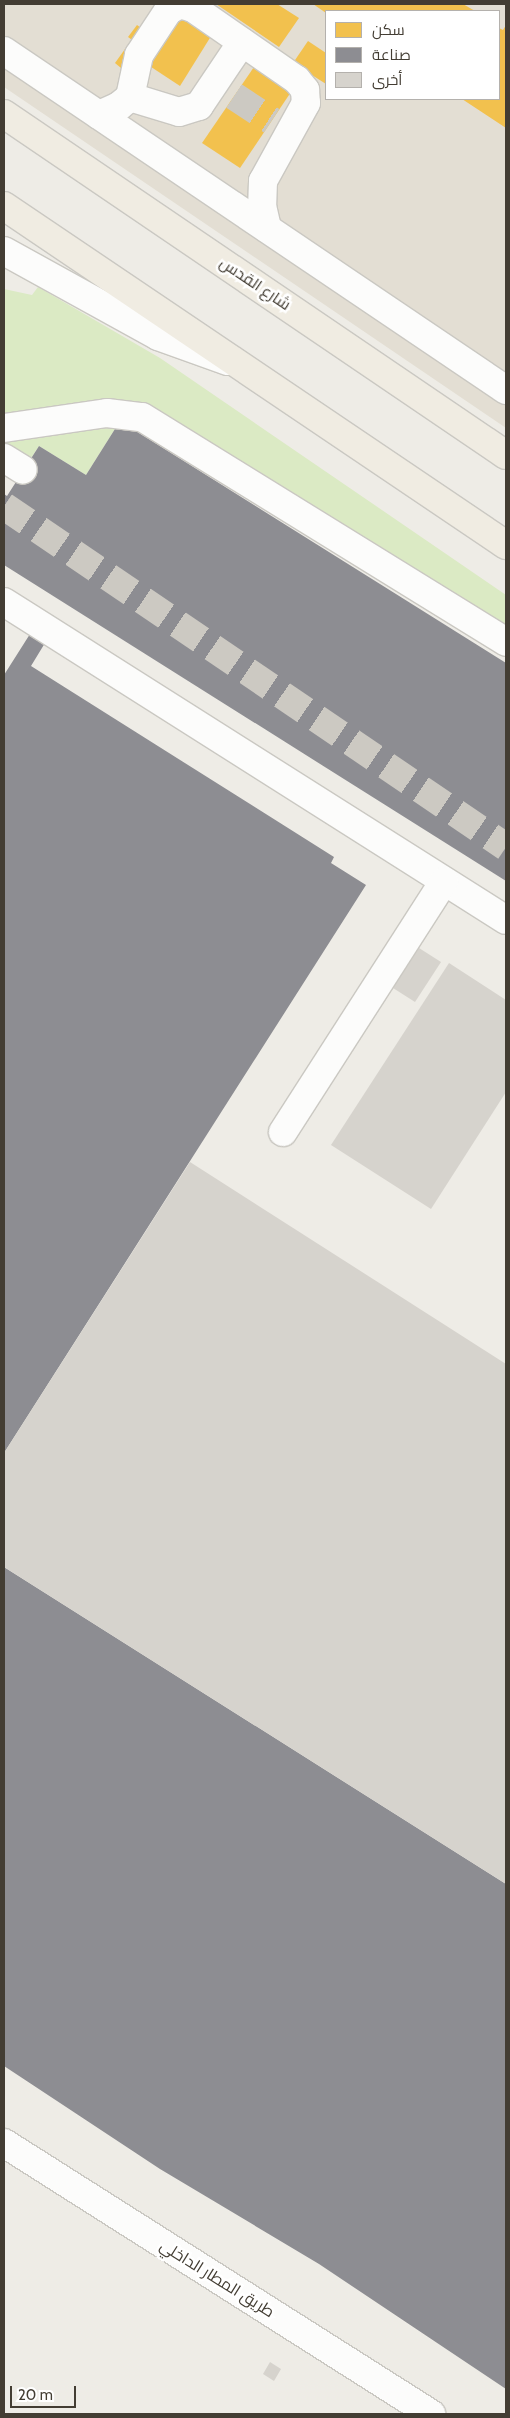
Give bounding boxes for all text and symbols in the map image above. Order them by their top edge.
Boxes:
legend [325,10,500,100]
text: سكن [372,21,405,39]
text: صناعة [372,46,411,64]
text: أخرى [372,71,402,89]
street label: شارع القدس [216,253,294,315]
street label: طريق المطار الداخلي [156,2236,278,2322]
scale bar [12,2376,79,2408]
text: 20 m [18,2386,53,2404]

